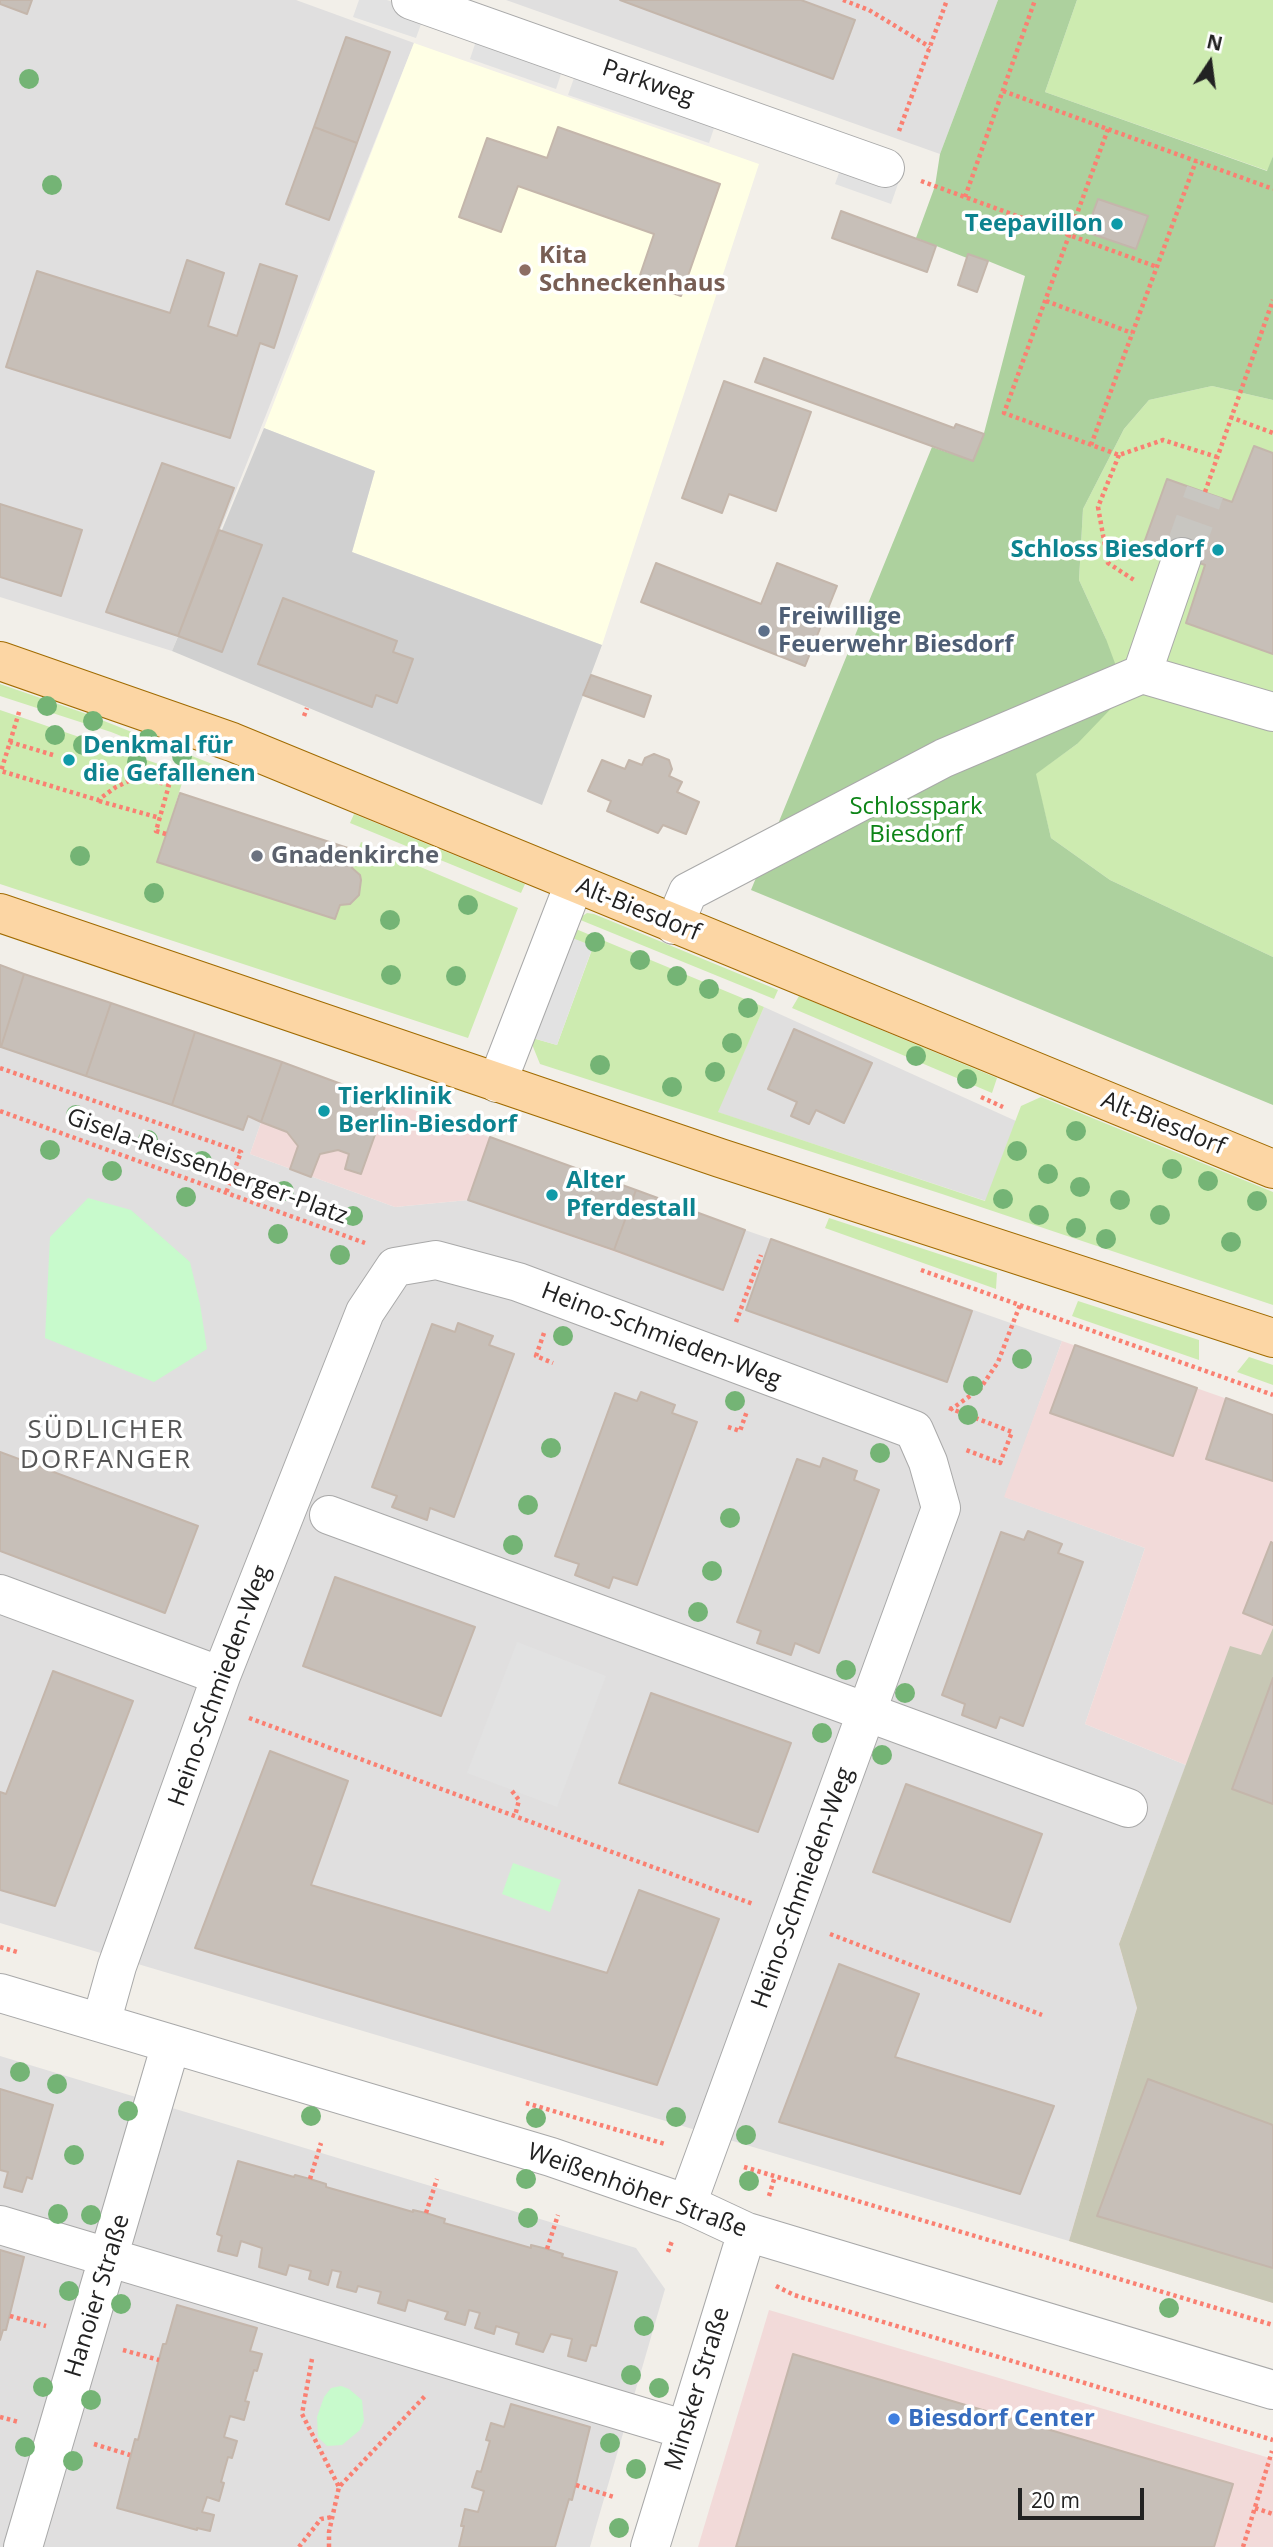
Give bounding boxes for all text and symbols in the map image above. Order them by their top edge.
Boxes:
north arrow [1175,28,1245,98]
text: N [1204,28,1225,57]
street label: Parkweg [598,54,698,112]
place label: Teepavillon [965,210,1103,238]
marker: Teepavillon [1109,216,1125,232]
place label: Kita Schneckenhaus [539,242,725,298]
marker: Kita Schneckenhaus [517,262,533,278]
place label: Schloss Biesdorf [1011,536,1204,564]
marker: Schloss Biesdorf [1210,542,1226,558]
place label: Freiwillige Feuerwehr Biesdorf [778,603,1014,659]
marker: Freiwillige Feuerwehr Biesdorf [756,623,772,639]
place label: Denkmal für die Gefallenen [83,732,256,788]
marker: Denkmal für die Gefallenen [61,752,77,768]
park label: Schlosspark Biesdorf [849,793,983,849]
place label: Gnadenkirche [271,842,439,870]
marker: Gnadenkirche [249,848,265,864]
street label: Alt-Biesdorf [572,872,704,948]
place label: Tierklinik Berlin-Biesdorf [338,1083,517,1139]
street label: Alt-Biesdorf [1097,1086,1229,1162]
street label: Gisela-Reissenberger-Platz [63,1103,351,1231]
marker: Tierklinik Berlin-Biesdorf [316,1103,332,1119]
place label: Alter Pferdestall [566,1167,696,1223]
marker: Alter Pferdestall [544,1187,560,1203]
street label: Heino-Schmieden-Weg [537,1277,785,1395]
district label: SÜDLICHER DORFANGER [21,1415,191,1476]
street label: Heino-Schmieden-Weg [163,1561,277,1811]
street label: Heino-Schmieden-Weg [746,1763,860,2013]
street label: Weißenhöher Straße [523,2138,751,2244]
street label: Hanoier Straße [60,2211,136,2381]
street label: Minsker Straße [659,2304,737,2474]
place label: Biesdorf Center [908,2405,1095,2433]
marker: Biesdorf Center [886,2411,902,2427]
scale bar [1021,2474,1147,2518]
text: 20 m [1031,2486,1080,2514]

